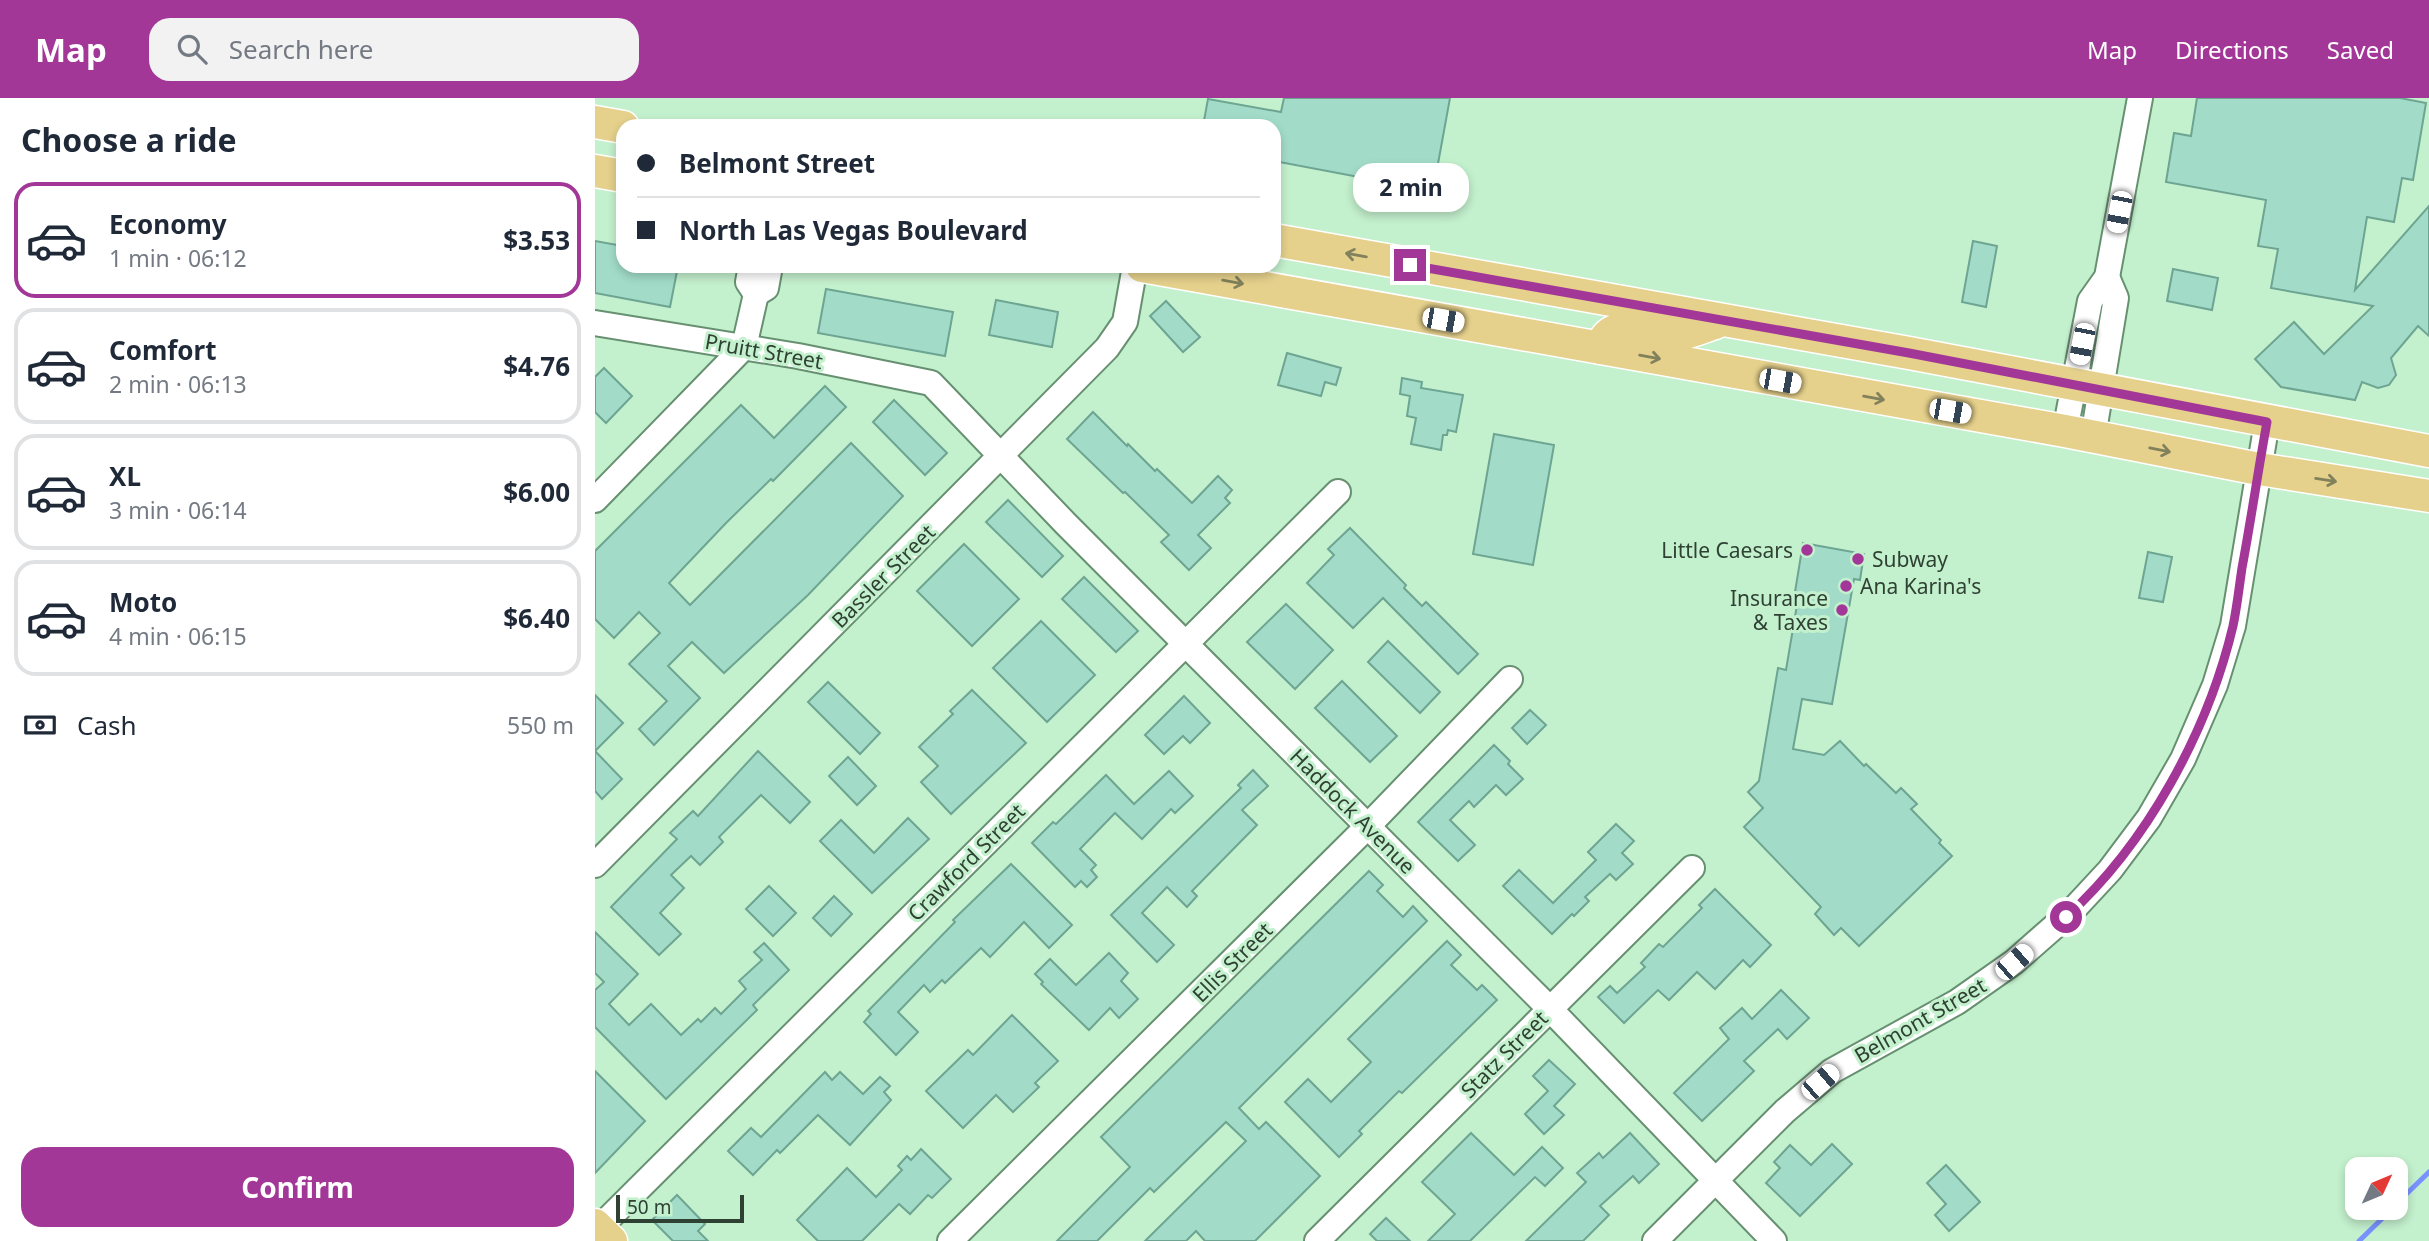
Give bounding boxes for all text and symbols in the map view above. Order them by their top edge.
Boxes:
search box [149,18,639,81]
text: Map [35,27,107,72]
icon: search [173,30,211,68]
text: Search here [229,31,373,67]
text: Map [2087,33,2137,66]
text: Directions [2175,33,2289,66]
text: Saved [2327,33,2394,66]
text: Choose a ride [21,118,237,161]
text: Belmont Street [679,145,875,181]
callout: 2 min [1352,164,1468,212]
text: 2 min [1379,171,1443,203]
car [2105,189,2134,235]
text: Economy [109,206,227,242]
icon: car [25,209,88,272]
text: North Las Vegas Boulevard [679,212,1028,248]
text: $3.53 [503,222,570,258]
text: 1 min · 06:12 [109,242,247,274]
one-way arrow [1345,248,1368,261]
route end [1394,249,1426,281]
one-way arrow [1221,276,1244,289]
car [1421,306,1466,334]
car [2068,321,2097,367]
street label: Pruitt Street [703,327,825,375]
text: Comfort [109,332,217,368]
icon: car [25,335,88,398]
text: $4.76 [503,348,570,384]
one-way arrow [1638,351,1661,364]
car [1758,367,1803,395]
text: 2 min · 06:13 [109,368,247,400]
one-way arrow [1862,392,1885,405]
car [1928,397,1973,425]
one-way arrow [2148,444,2171,457]
text: XL [109,458,141,494]
icon: car [25,461,88,524]
text: $6.00 [503,474,570,510]
one-way arrow [2314,474,2337,487]
text: 3 min · 06:14 [109,494,247,526]
street label: Bassler Street [825,518,941,634]
place label: Little Caesars [1661,536,1793,564]
marker: Little Caesars [1799,542,1815,558]
place label: Subway [1872,545,1948,573]
marker: Subway [1850,551,1866,567]
place label: Ana Karina's [1860,572,1981,600]
marker: Ana Karina's [1838,578,1854,594]
text: Moto [109,584,177,620]
place label: Insurance & Taxes [1730,584,1828,636]
icon: car [25,587,88,650]
text: $6.40 [503,600,570,636]
marker: Insurance & Taxes [1834,602,1850,618]
text: 4 min · 06:15 [109,620,247,652]
icon: cash [21,706,59,744]
text: Cash [77,707,137,743]
text: 550 m [507,709,574,741]
street label: Haddock Avenue [1284,742,1422,880]
street label: Crawford Street [901,797,1031,927]
route start [2050,901,2082,933]
street label: Ellis Street [1186,916,1278,1008]
car [1992,940,2037,984]
street label: Belmont Street [1849,971,1991,1069]
street label: Statz Street [1454,1004,1554,1104]
car [1798,1060,1843,1104]
button: Confirm [21,1147,574,1227]
north arrow [2345,1157,2408,1220]
map controls [2345,1157,2408,1220]
scale bar [616,1192,744,1224]
text: 50 m [627,1194,671,1220]

